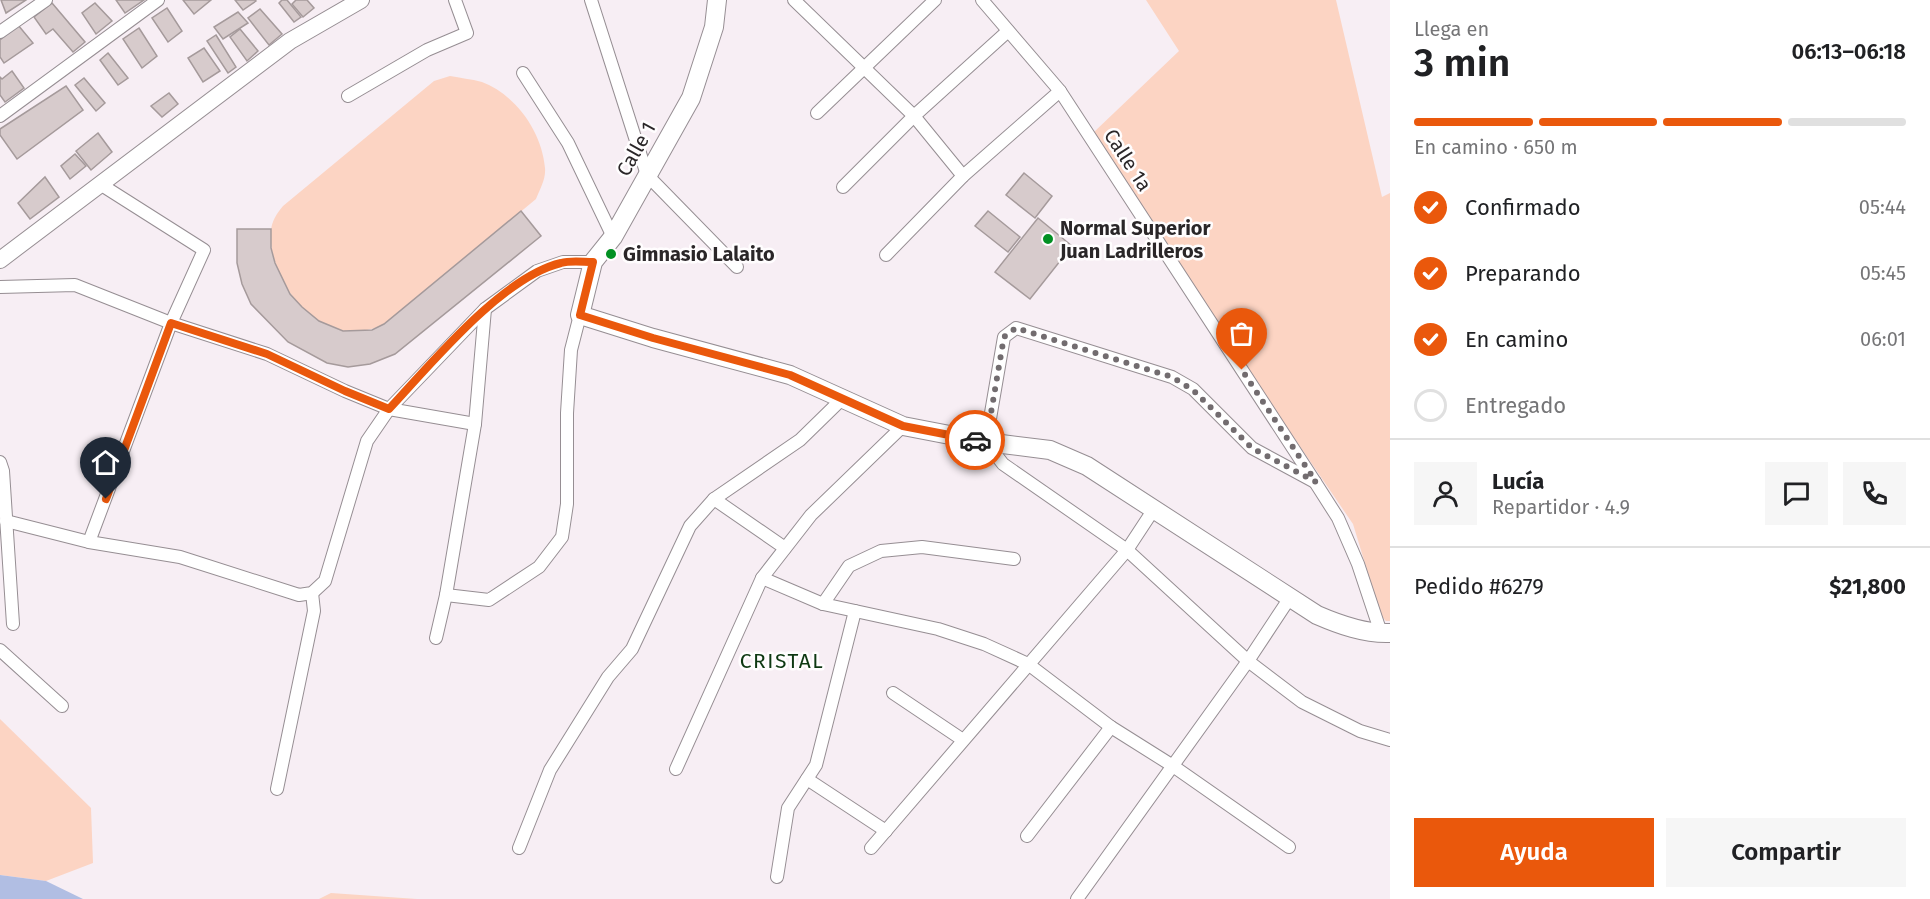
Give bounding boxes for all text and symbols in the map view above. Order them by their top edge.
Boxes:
text: Llega en [1414,17,1489,41]
text: 06:13–06:18 [1792,38,1906,65]
text: 3 min [1414,40,1510,86]
street label: Calle 1 [611,118,661,180]
street label: Calle 1a [1099,125,1157,195]
text: En camino · 650 m [1414,135,1578,159]
icon: check [1414,191,1447,224]
text: Confirmado [1465,194,1581,221]
text: 05:44 [1859,195,1906,219]
place label: Normal Superior Juan Ladrilleros [1059,216,1211,263]
marker: Normal Superior Juan Ladrilleros [1041,232,1055,246]
place label: Gimnasio Lalaito [623,242,775,266]
marker: Gimnasio Lalaito [604,247,618,261]
icon: check [1414,257,1447,290]
text: Preparando [1465,260,1581,287]
text: 05:45 [1860,261,1906,285]
pin [1216,308,1267,370]
icon: bag [1225,317,1258,350]
icon: check [1414,323,1447,356]
text: En camino [1465,326,1568,353]
text: 06:01 [1860,327,1906,351]
text: Entregado [1465,392,1566,419]
courier [945,410,1005,470]
icon: car [959,424,992,457]
pin [80,437,131,499]
icon: home [89,446,122,479]
button: person [1414,462,1477,525]
button: chat [1765,462,1828,525]
button: phone [1843,462,1906,525]
text: Lucía [1492,468,1544,495]
text: Repartidor · 4.9 [1492,495,1630,519]
text: Pedido #6279 [1414,573,1544,600]
text: $21,800 [1829,573,1906,600]
district label: CRISTAL [740,648,824,674]
button: Ayuda [1414,818,1654,887]
button: Compartir [1666,818,1906,887]

